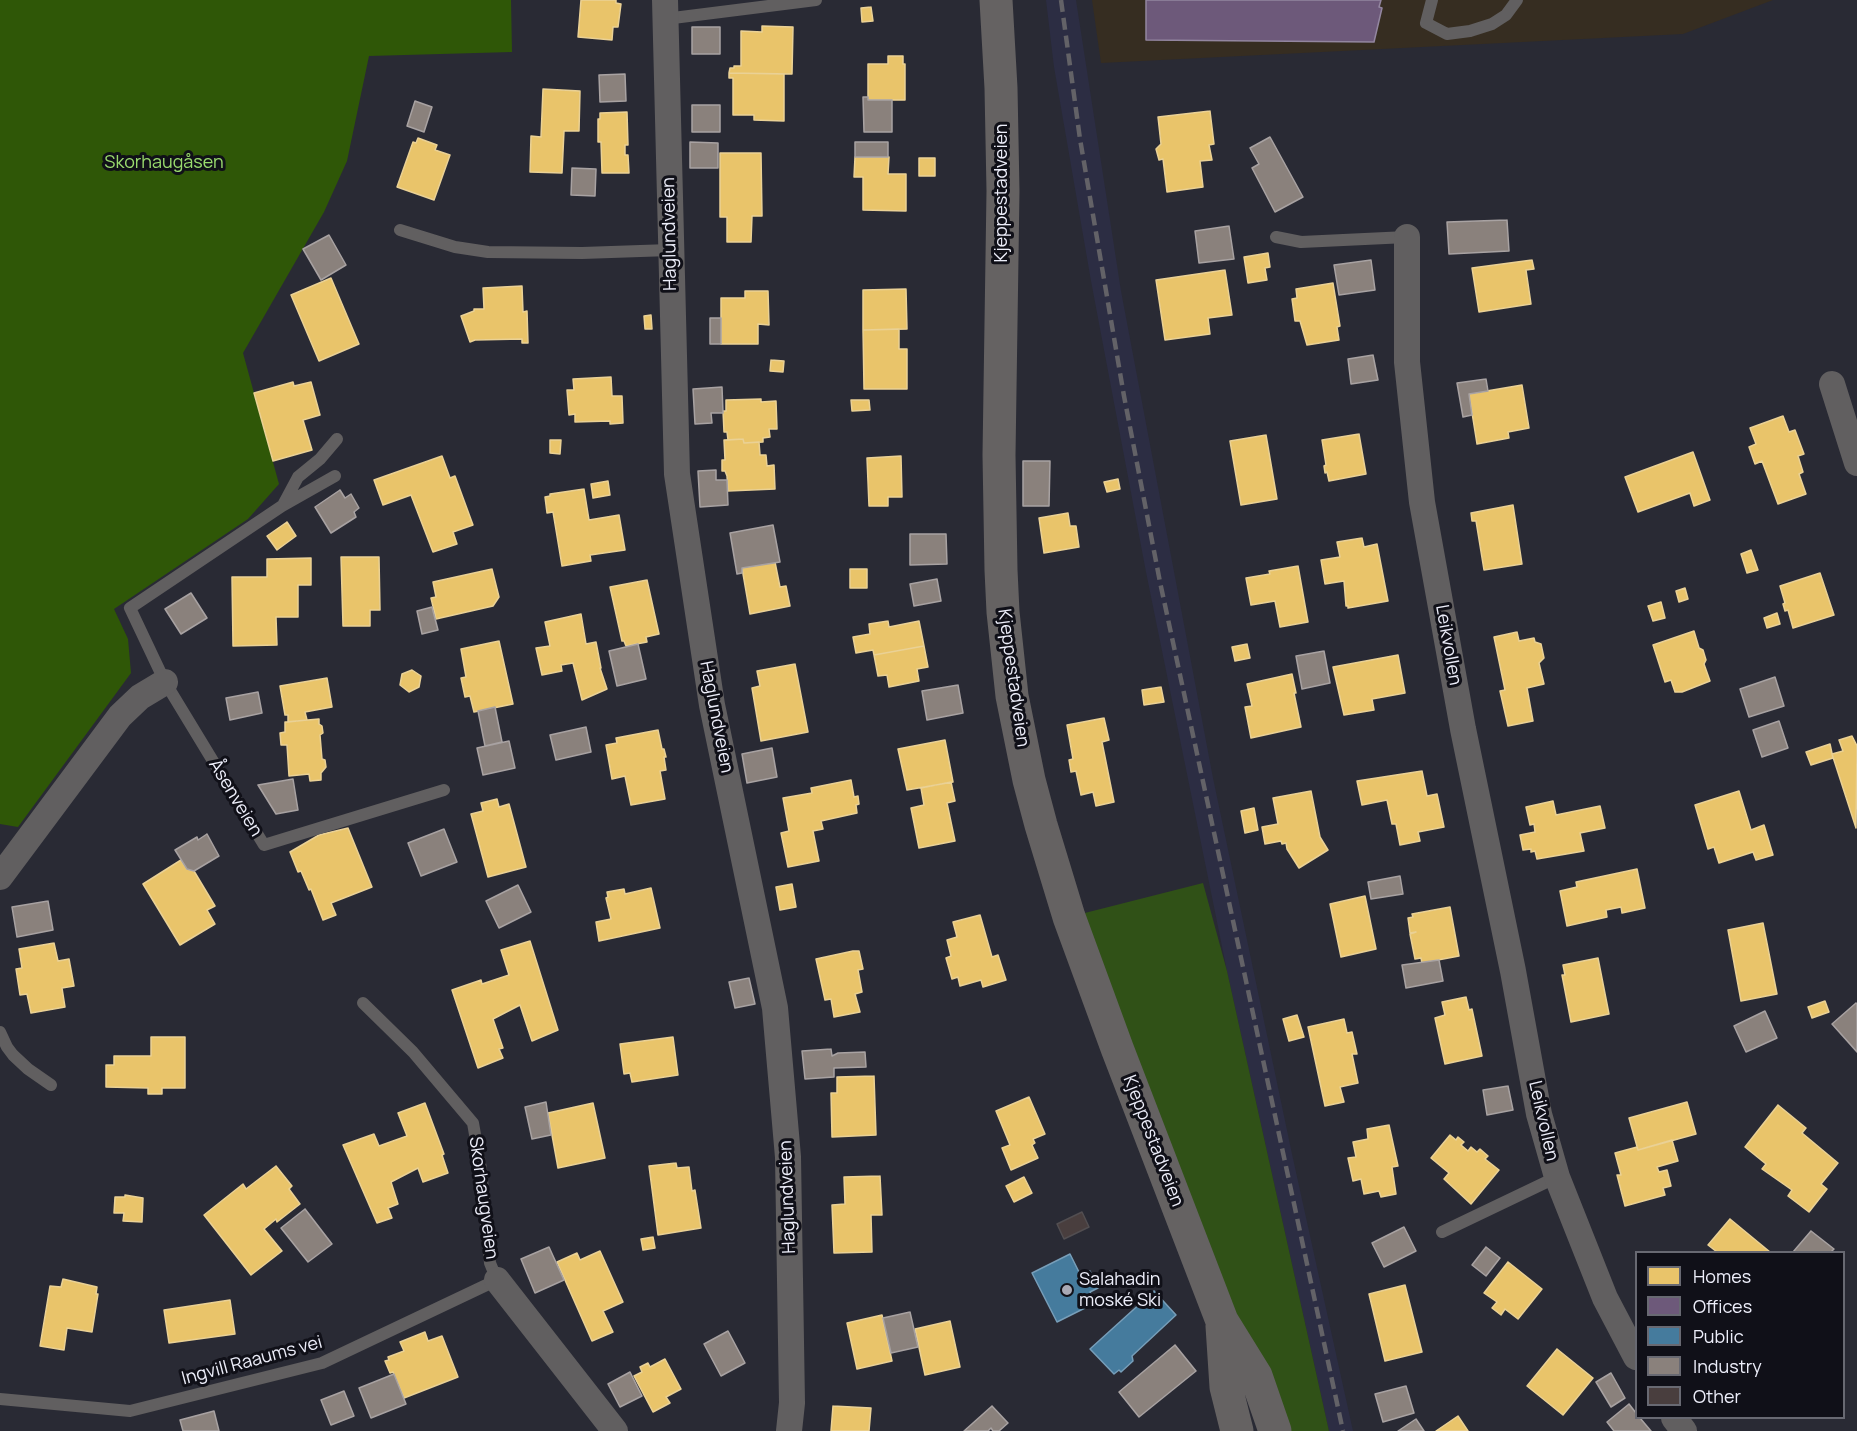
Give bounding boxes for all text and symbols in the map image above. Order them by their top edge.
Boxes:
street label: Kjeppestadveien [991,123,1013,263]
park label: Skorhaugåsen [104,152,224,174]
street label: Haglundveien [658,177,682,291]
street label: Leikvollen [1430,603,1466,687]
street label: Kjeppestadveien [993,608,1033,748]
street label: Haglundveien [695,659,737,775]
street label: Åsenveien [204,755,266,841]
street label: Kjeppestadveien [1118,1072,1188,1210]
street label: Leikvollen [1523,1079,1563,1163]
street label: Skorhaugveien [464,1135,502,1261]
street label: Haglundveien [775,1140,801,1254]
legend [1635,1251,1845,1419]
text: Homes [1693,1264,1751,1288]
place label: Salahadin moské Ski [1079,1269,1161,1312]
marker: Salahadin moské Ski [1060,1283,1074,1297]
text: Offices [1693,1294,1752,1318]
text: Public [1693,1324,1744,1348]
street label: Ingvill Raaums vei [179,1332,325,1390]
text: Industry [1693,1354,1762,1378]
text: Other [1693,1384,1741,1408]

